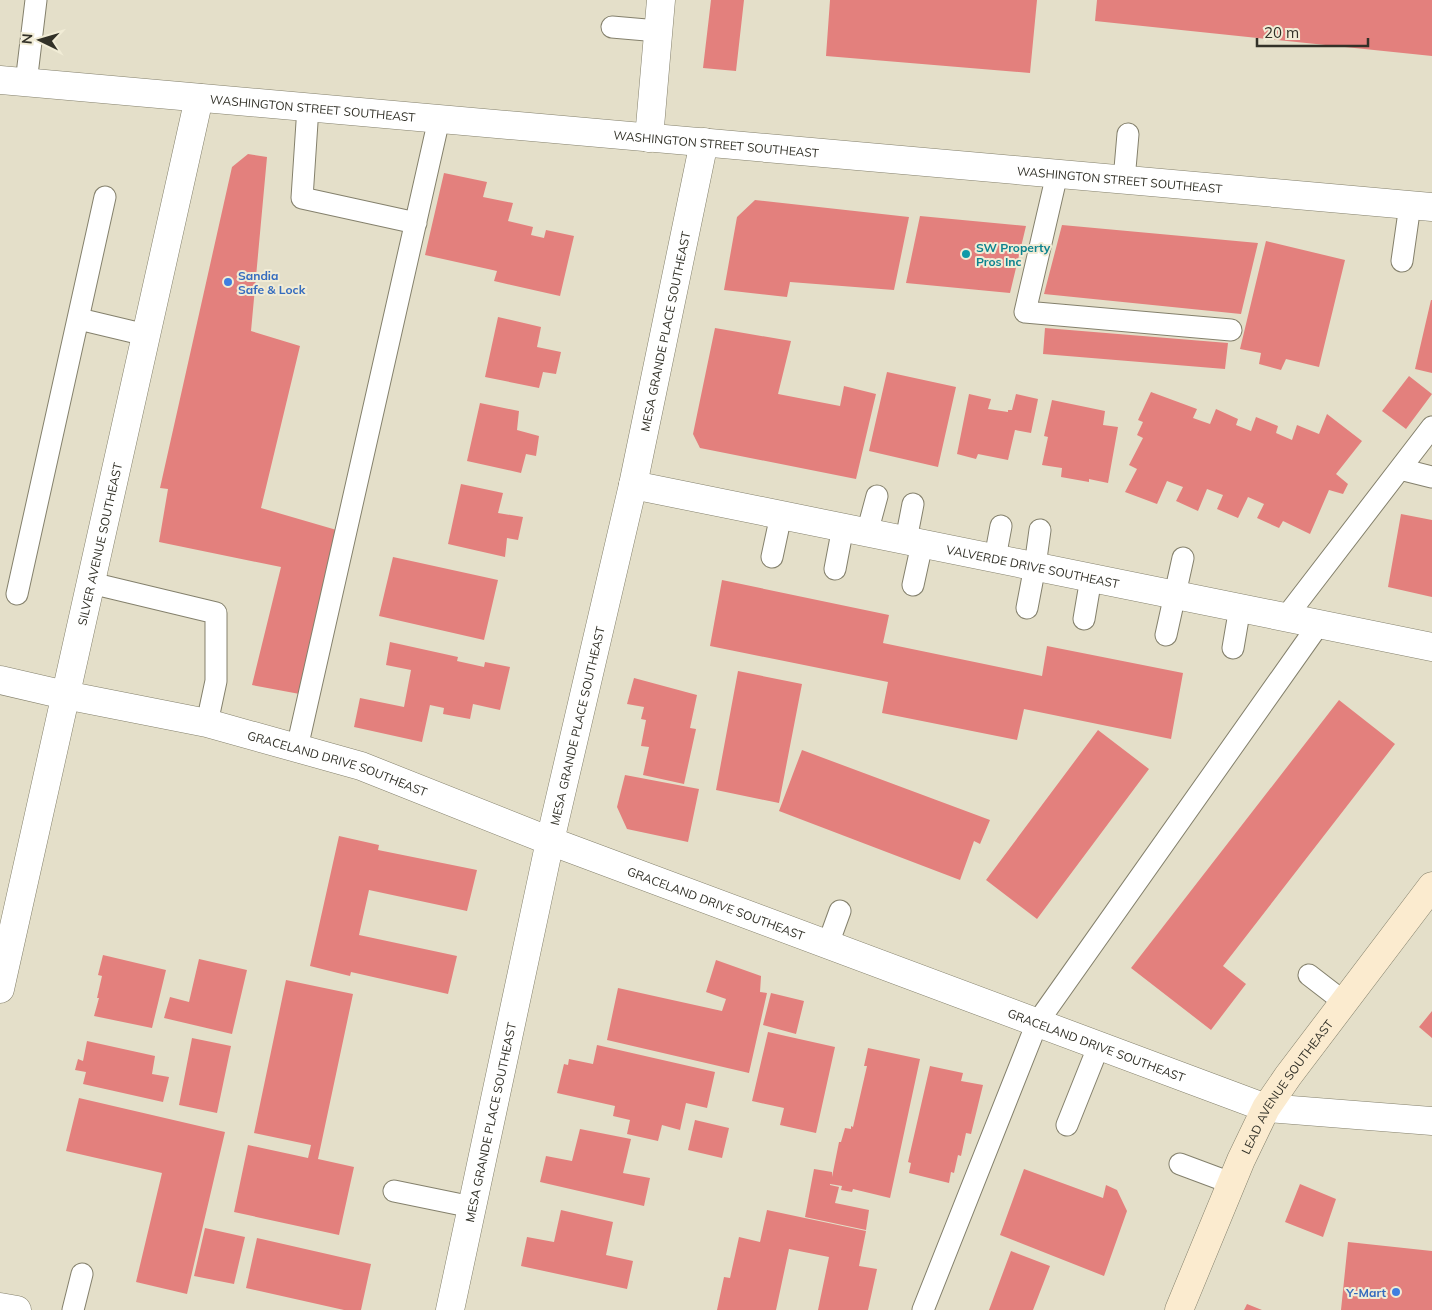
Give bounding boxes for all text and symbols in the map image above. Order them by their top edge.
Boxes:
north arrow [15,15,65,65]
scale bar [1257,15,1368,47]
text: 20 m [1264,23,1299,42]
text: N [18,33,36,45]
street label: WASHINGTON STREET SOUTHEAST [209,91,417,124]
street label: WASHINGTON STREET SOUTHEAST [613,127,820,160]
street label: WASHINGTON STREET SOUTHEAST [1016,163,1224,196]
street label: MESA GRANDE PLACE SOUTHEAST [637,229,693,433]
place label: SW Property Pros Inc [976,240,1051,269]
marker: SW Property Pros Inc [960,248,972,260]
place label: Sandia Safe & Lock [238,268,306,297]
marker: Sandia Safe & Lock [222,276,234,288]
street label: SILVER AVENUE SOUTHEAST [74,460,125,627]
street label: VALVERDE DRIVE SOUTHEAST [945,541,1121,591]
street label: MESA GRANDE PLACE SOUTHEAST [546,624,608,827]
street label: GRACELAND DRIVE SOUTHEAST [246,727,430,799]
street label: GRACELAND DRIVE SOUTHEAST [625,863,808,943]
street label: GRACELAND DRIVE SOUTHEAST [1006,1005,1188,1085]
street label: LEAD AVENUE SOUTHEAST [1238,1016,1336,1156]
street label: MESA GRANDE PLACE SOUTHEAST [461,1020,519,1224]
place label: Y-Mart [1345,1285,1386,1300]
marker: Y-Mart [1390,1286,1402,1298]

